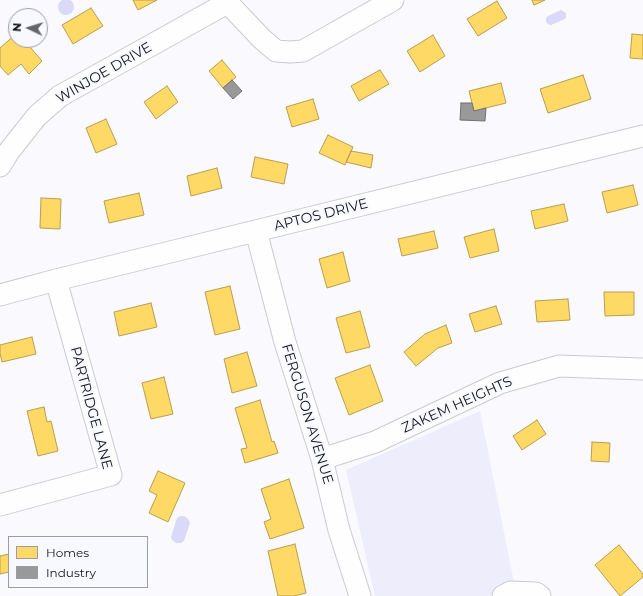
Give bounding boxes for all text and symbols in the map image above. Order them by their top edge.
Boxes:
north arrow [8,8,48,48]
text: N [10,22,24,32]
street label: WINJOE DRIVE [53,39,155,107]
street label: APTOS DRIVE [272,195,370,235]
street label: FERGUSON AVENUE [278,342,336,486]
street label: PARTRIDGE LANE [67,345,115,471]
street label: ZAKEM HEIGHTS [399,373,515,437]
legend [8,536,148,588]
text: Homes [46,545,89,560]
text: Industry [46,565,96,580]

